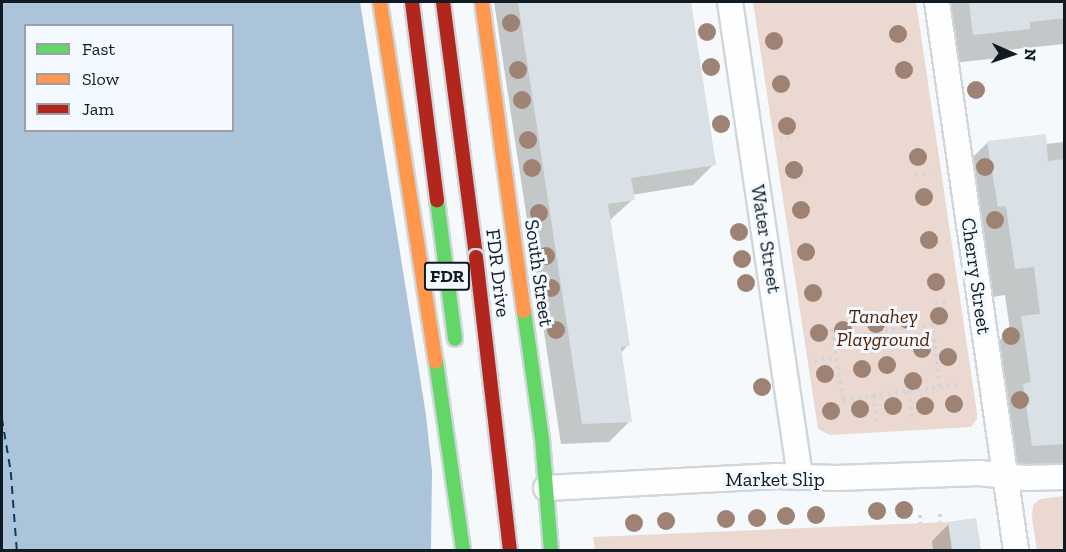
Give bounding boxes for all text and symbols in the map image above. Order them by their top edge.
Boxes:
legend [24,24,234,132]
north arrow [982,24,1042,84]
text: Fast [82,38,115,60]
text: N [1021,48,1040,62]
text: Slow [82,68,119,90]
text: Jam [82,98,114,120]
street label: Water Street [746,183,786,295]
street label: Cherry Street [956,216,996,336]
street label: South Street [520,218,558,328]
street label: FDR Drive [481,227,515,319]
road number: FDR [423,261,471,291]
park label: Tanahey Playground [836,304,930,351]
street label: Market Slip [725,467,825,491]

